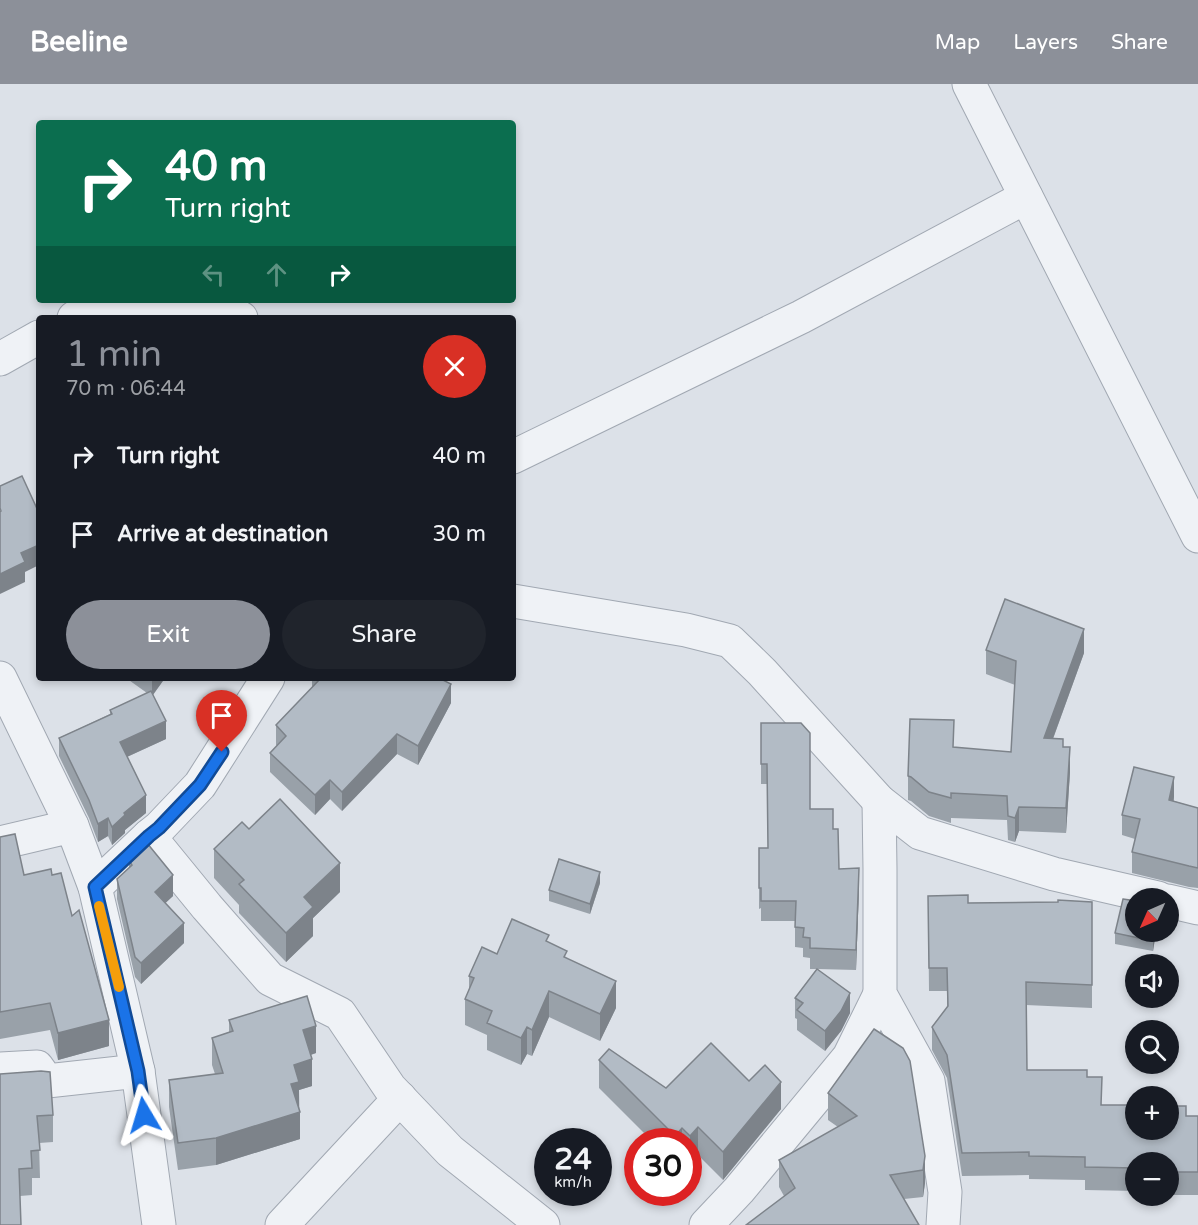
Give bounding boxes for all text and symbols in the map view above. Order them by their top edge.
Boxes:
text: Beeline [30,25,128,59]
text: Map [935,30,980,55]
text: Layers [1013,30,1078,55]
text: Share [1111,30,1168,55]
text: 40 m [165,141,267,192]
icon: right [66,144,144,222]
text: Turn right [165,192,291,225]
icon: left [197,258,230,291]
icon: ahead [260,258,293,291]
icon: right [323,258,356,291]
text: 1 min [66,333,162,376]
button: close [423,335,486,398]
text: 70 m · 06:44 [66,377,186,401]
icon: right [66,440,99,473]
text: Turn right [117,443,219,469]
text: 40 m [432,443,486,469]
icon: arrive [66,518,99,551]
text: Arrive at destination [117,521,328,547]
text: 30 m [432,521,486,547]
button: Exit [66,600,270,669]
button: Share [282,600,486,669]
pin [196,690,247,752]
icon: arrive [205,699,238,732]
north arrow [1125,888,1179,942]
map controls [1125,888,1179,1206]
button: sound [1125,954,1179,1008]
button: search [1125,1020,1179,1074]
position arrow [112,1083,176,1147]
button: + [1125,1086,1179,1140]
speed limit sign: 30 [624,1128,702,1206]
text: 24 [554,1141,592,1178]
button: − [1125,1152,1179,1206]
text: km/h [554,1173,592,1191]

